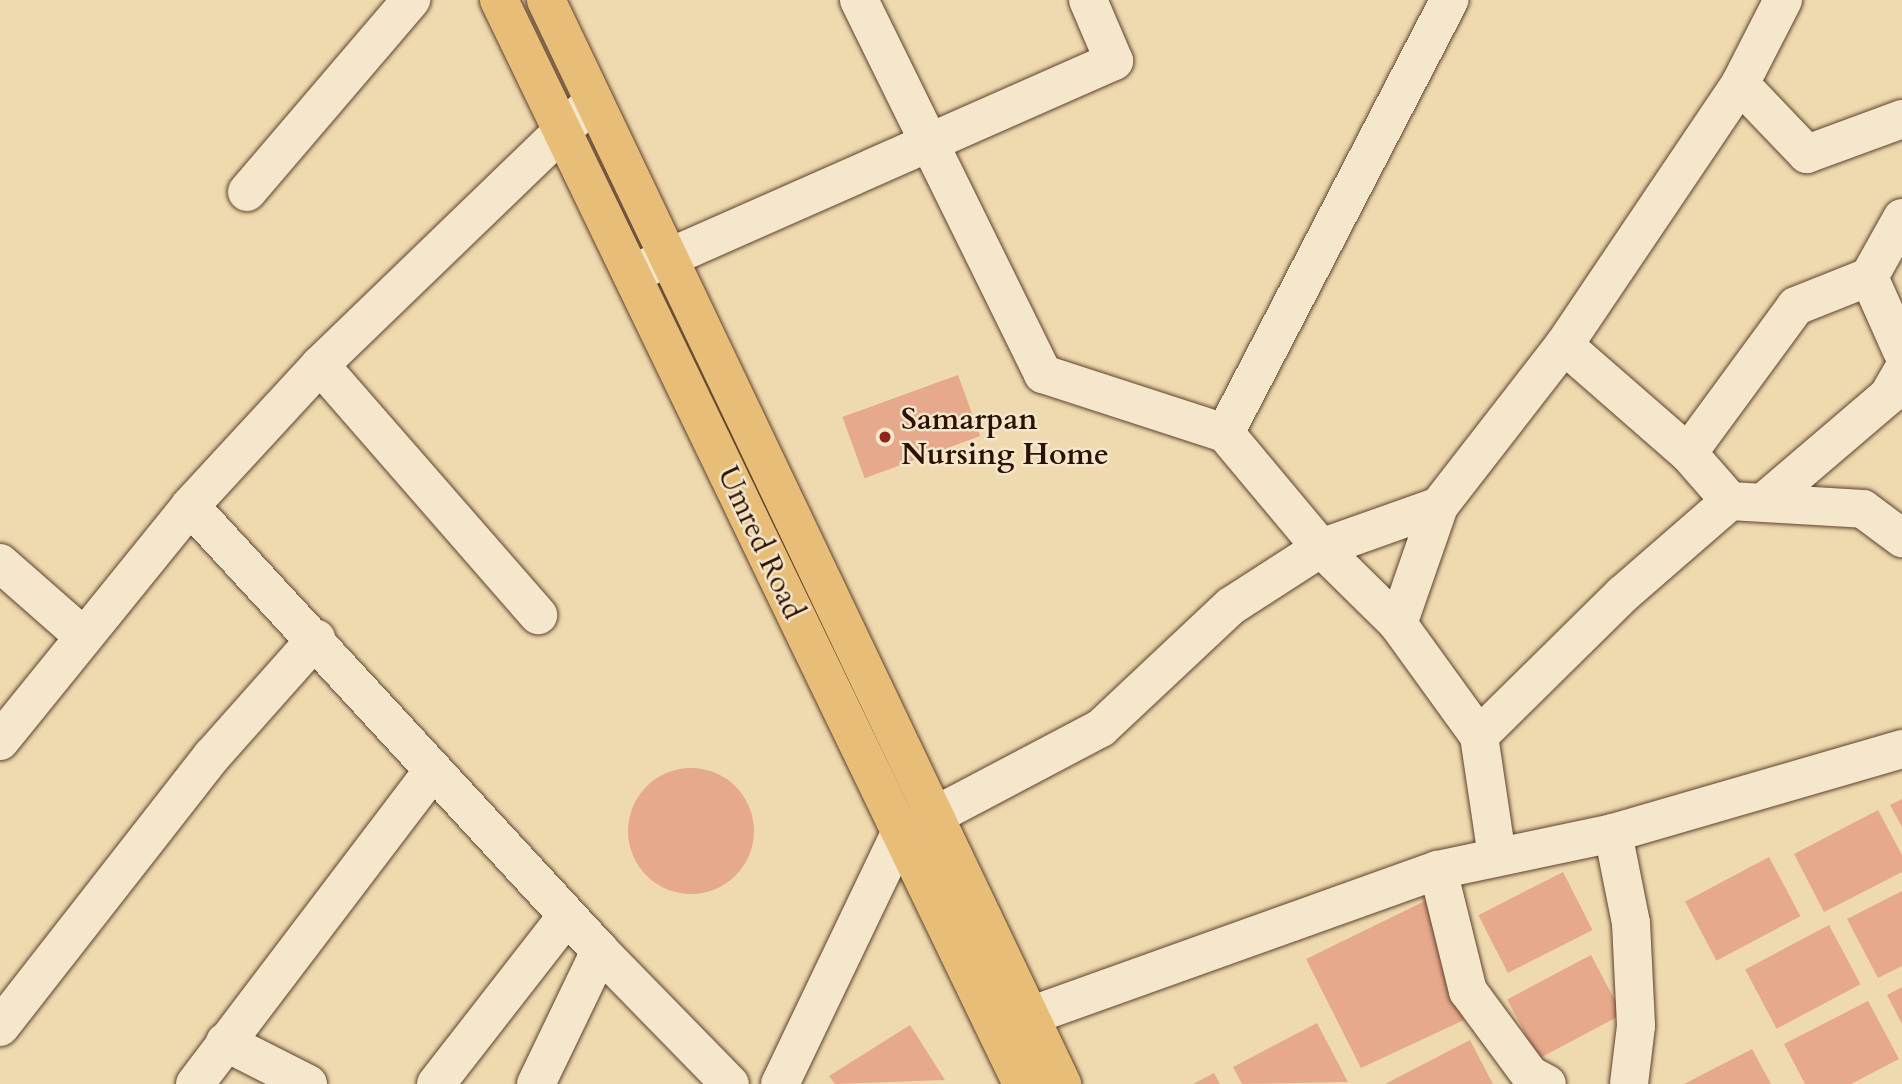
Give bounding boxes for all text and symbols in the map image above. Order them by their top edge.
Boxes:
place label: Samarpan Nursing Home [901,402,1109,472]
marker: Samarpan Nursing Home [875,427,895,447]
street label: Umred Road [709,461,811,625]

